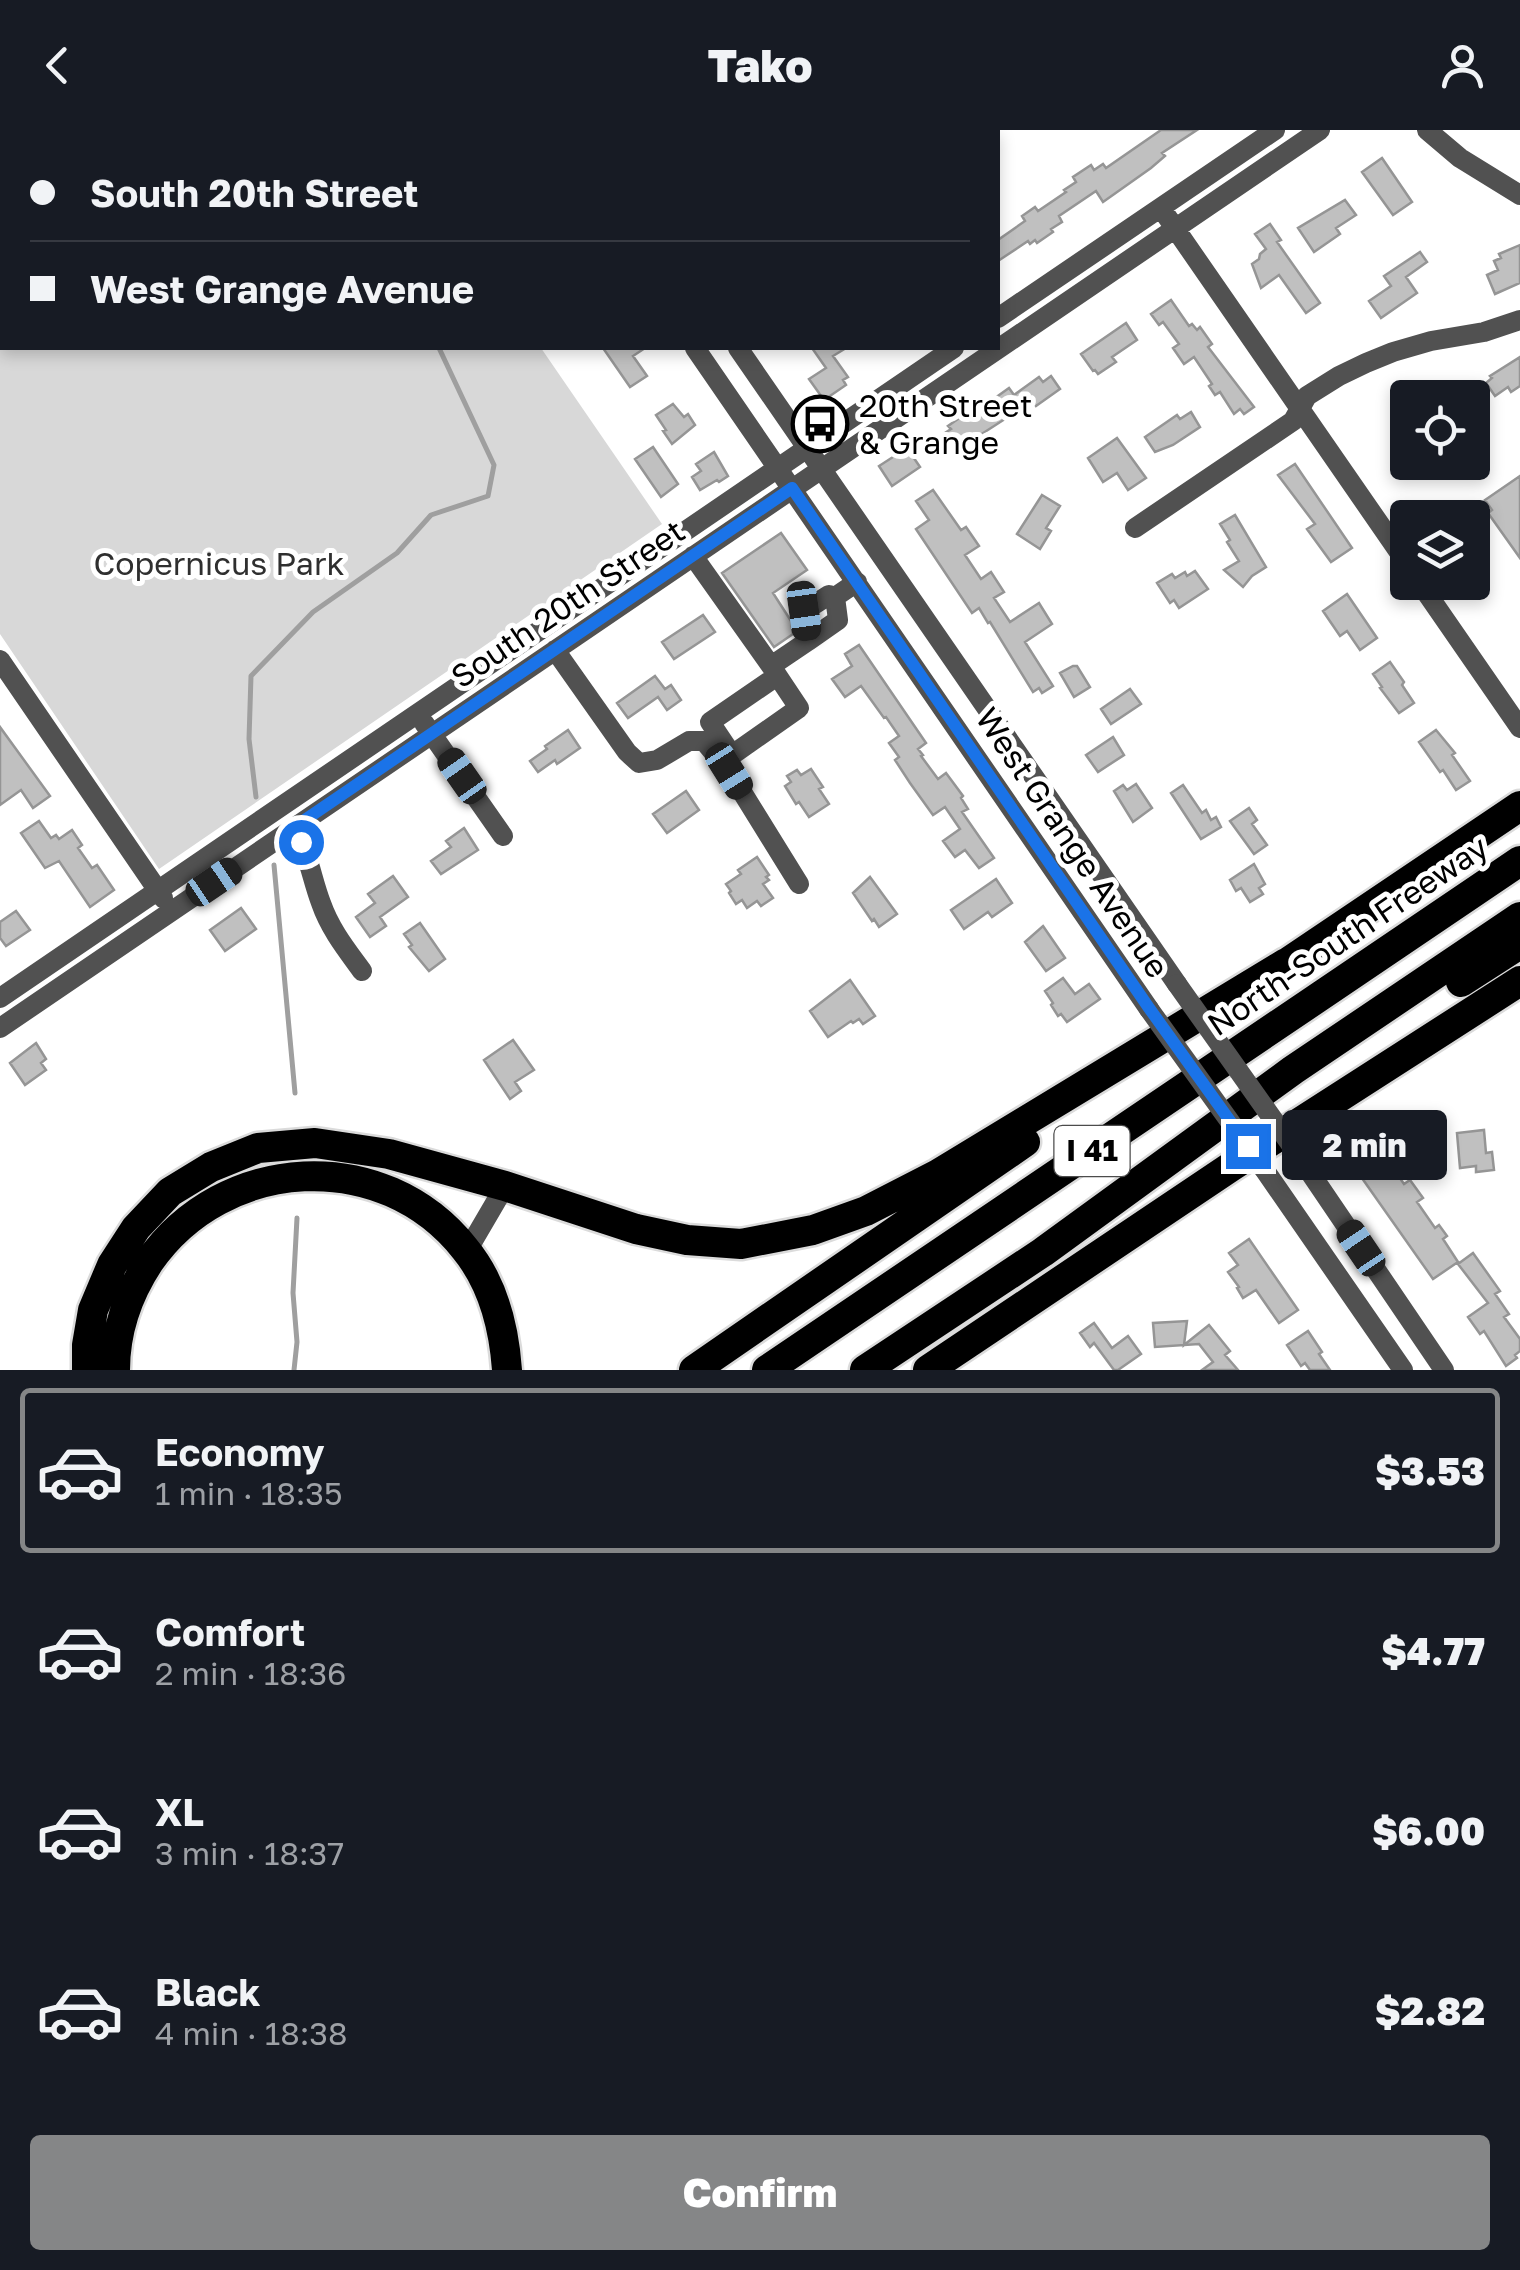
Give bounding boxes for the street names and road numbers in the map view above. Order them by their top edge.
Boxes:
street label: South 20th Street [444,511,691,695]
street label: West Grange Avenue [968,700,1177,985]
street label: North-South Freeway [1200,827,1495,1043]
road number: I 41 [1054,1126,1130,1176]

